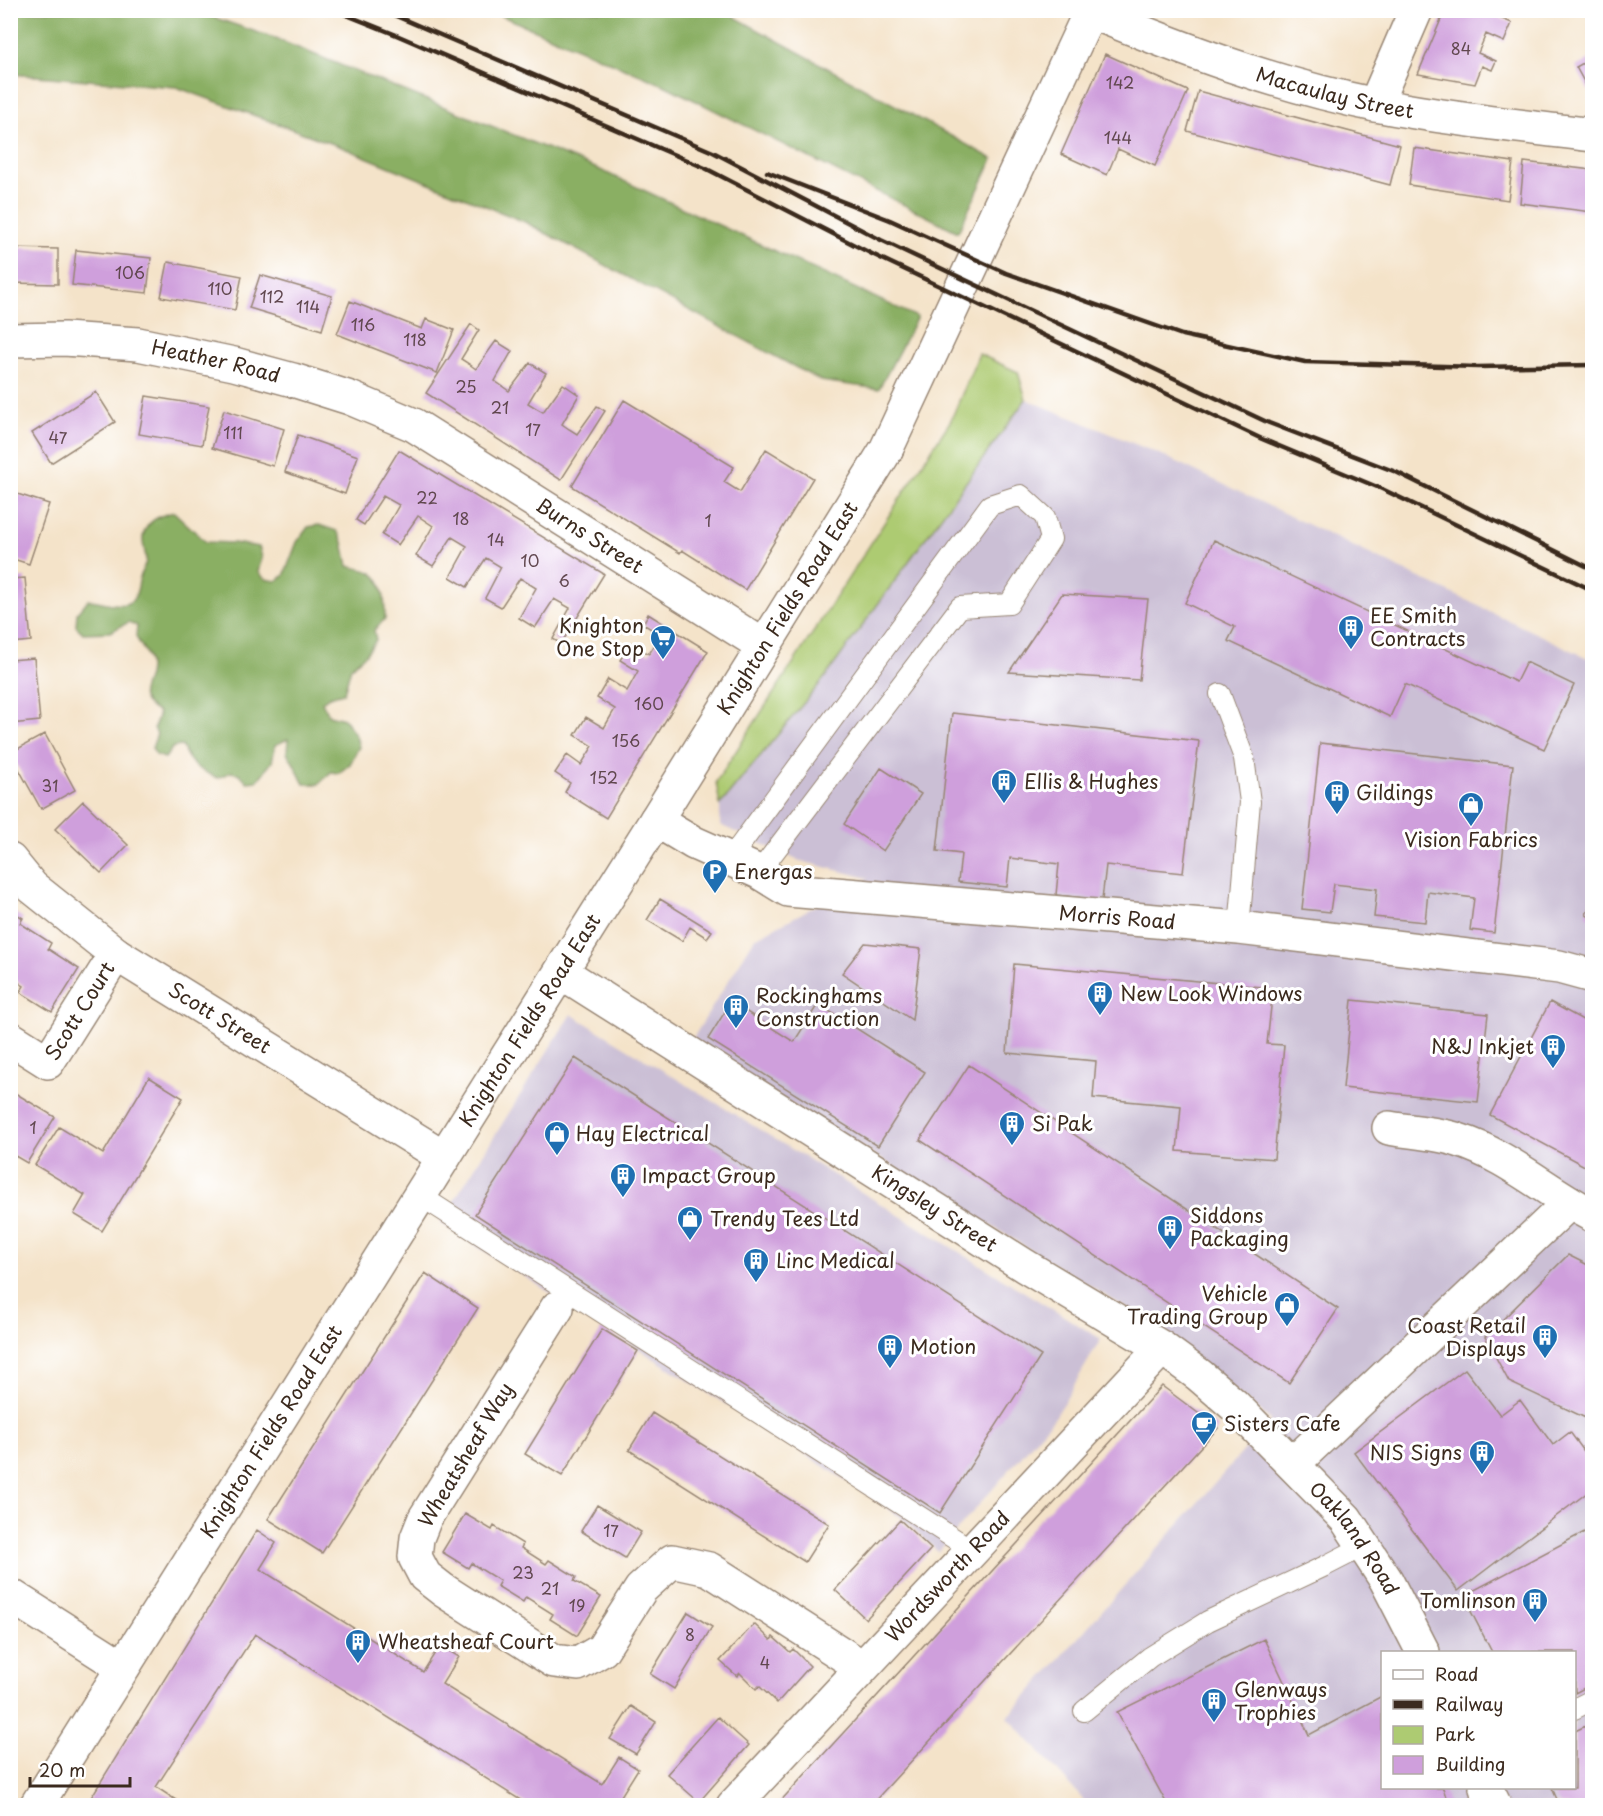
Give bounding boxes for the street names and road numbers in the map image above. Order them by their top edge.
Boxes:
street label: Macaulay Street [1252,58,1416,126]
street label: Heather Road [149,331,284,390]
street label: Burns Street [530,490,650,580]
street label: Knighton Fields Road East [709,495,865,721]
street label: Morris Road [1058,897,1177,937]
street label: Knighton Fields Road East [451,907,608,1132]
street label: Scott Court [37,955,122,1066]
street label: Scott Street [163,974,277,1061]
street label: Kingsley Street [866,1157,1004,1259]
street label: Knighton Fields Road East [192,1319,349,1544]
street label: Wheatsheaf Way [410,1376,520,1533]
street label: Oakland Road [1303,1474,1407,1600]
street label: Wordsworth Road [878,1503,1016,1649]

